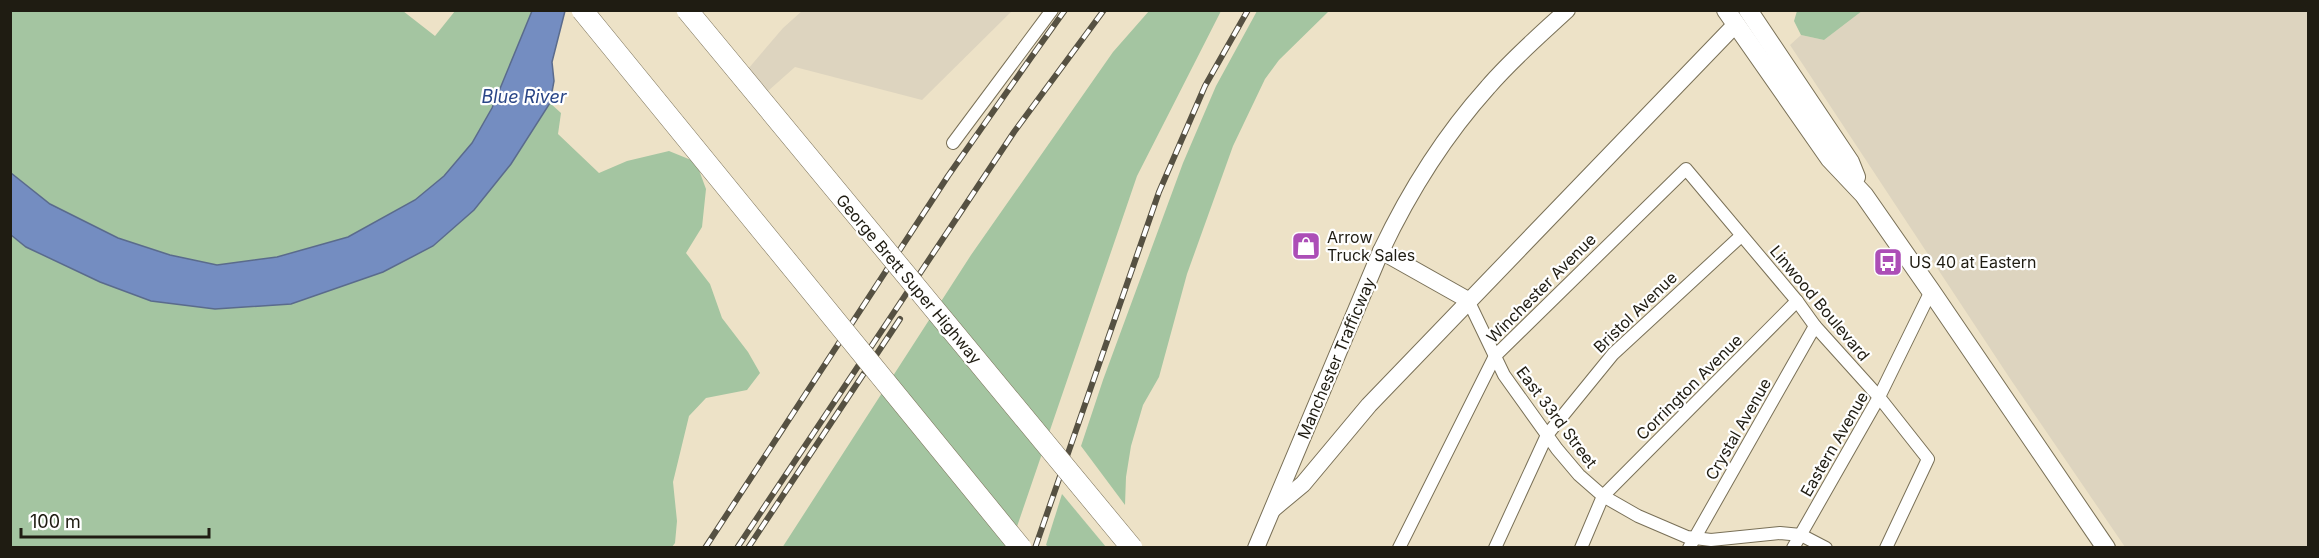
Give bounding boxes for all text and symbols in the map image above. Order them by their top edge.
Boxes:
water label: Blue River [481,86,568,107]
street label: George Brett Super Highway [832,190,986,368]
place label: Arrow Truck Sales [1327,227,1415,265]
street label: Winchester Avenue [1482,229,1600,347]
shop icon: Arrow Truck Sales [1290,230,1322,262]
street label: Linwood Boulevard [1766,241,1874,365]
bus stop icon: US 40 at Eastern [1872,246,1904,278]
place label: US 40 at Eastern [1909,252,2037,272]
street label: Bristol Avenue [1589,267,1681,357]
street label: Manchester Trafficway [1293,274,1379,442]
street label: Corrington Avenue [1632,330,1746,444]
street label: East 33rd Street [1512,362,1602,472]
street label: Crystal Avenue [1701,375,1775,483]
street label: Eastern Avenue [1796,388,1872,500]
scale bar [21,501,208,539]
text: 100 m [30,511,81,532]

